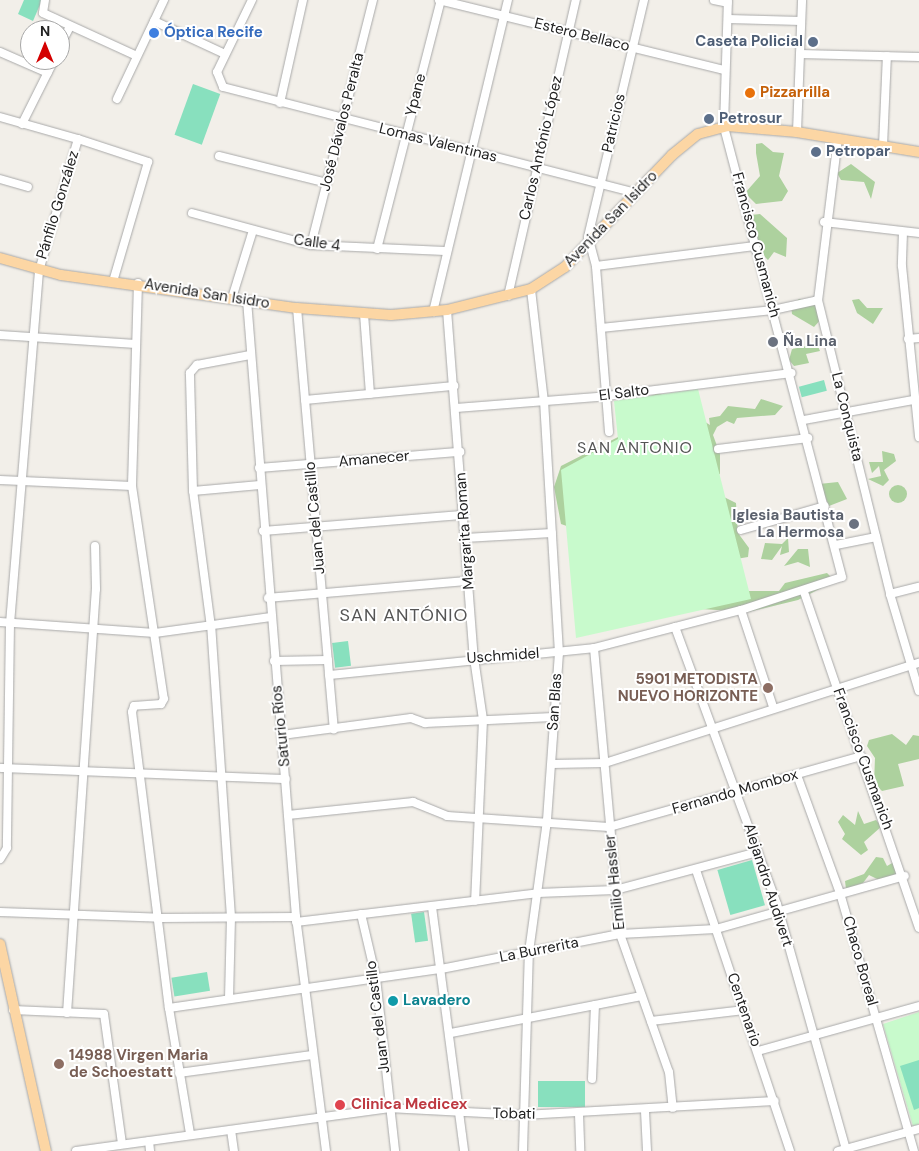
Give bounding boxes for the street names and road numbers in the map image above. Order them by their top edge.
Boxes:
street label: Estero Bellaco [532,14,632,56]
street label: José Dávalos Peralta [316,51,368,193]
street label: Ypane [402,72,430,118]
street label: Carlos António López [516,74,566,222]
street label: Patricios [598,92,630,154]
street label: Lomas Valentinas [377,120,499,166]
street label: Pánfilo González [33,149,83,261]
street label: Avenida San Isidro [561,167,661,271]
street label: Francisco Cusmanich [728,171,784,319]
street label: Calle 4 [292,231,342,255]
street label: Avenida San Isidro [143,275,271,313]
street label: La Conquista [827,371,867,463]
street label: El Salto [598,381,650,405]
street label: Amanecer [338,447,410,471]
street label: Juan del Castillo [301,461,329,575]
street label: Margarita Roman [452,472,478,590]
street label: Uschmidel [466,644,540,668]
street label: San Blas [544,673,566,731]
street label: Saturio Ríos [268,684,294,768]
street label: Francisco Cusmanich [829,686,897,832]
street label: Fernando Mombox [670,765,800,819]
street label: Alejandro Audivert [740,821,796,949]
street label: Emilio Hassler [601,833,629,931]
street label: Chaco Boreal [839,914,881,1008]
street label: La Burrerita [498,934,580,966]
street label: Juan del Castillo [362,960,394,1074]
street label: Centenario [723,971,765,1049]
street label: Tobati [492,1105,536,1123]

